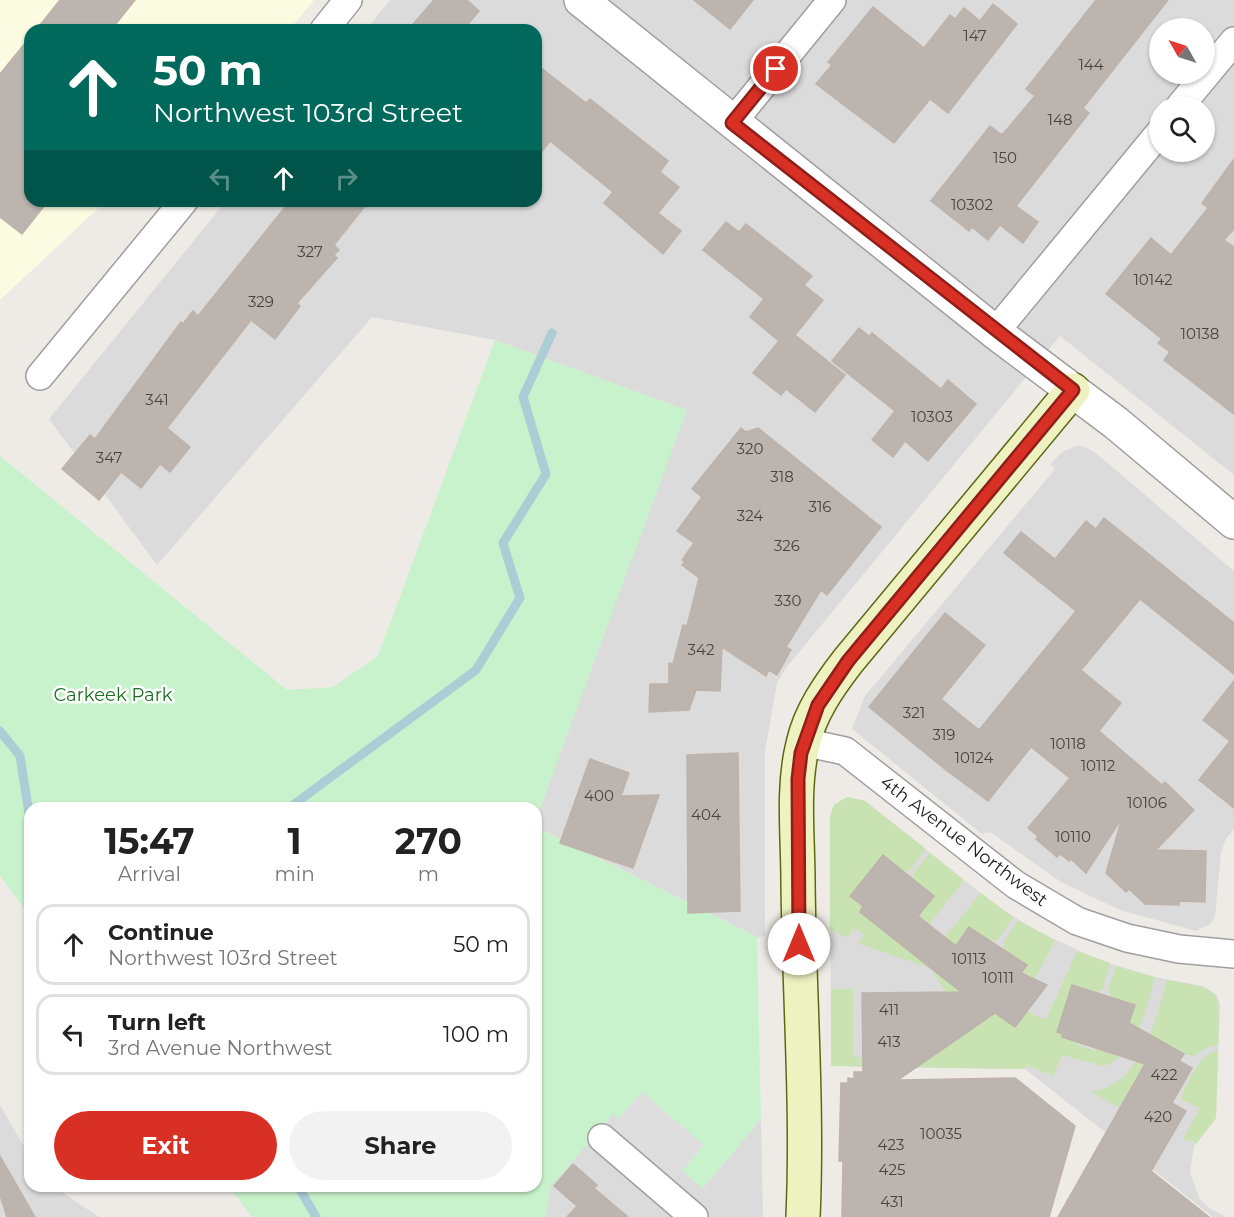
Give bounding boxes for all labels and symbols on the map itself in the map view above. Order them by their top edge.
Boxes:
north arrow [1149,18,1215,84]
house number: 147 [963,26,987,45]
pin [750,43,801,94]
house number: 144 [1078,55,1104,74]
house number: 148 [1047,110,1073,129]
house number: 150 [993,148,1017,167]
house number: 10302 [951,195,993,214]
house number: 327 [297,242,323,261]
house number: 10142 [1133,270,1173,289]
house number: 329 [248,292,274,311]
house number: 10138 [1181,324,1219,343]
house number: 341 [145,390,169,409]
house number: 10303 [911,407,953,426]
house number: 320 [737,439,763,458]
house number: 347 [96,448,122,467]
house number: 318 [770,467,794,486]
house number: 316 [808,497,832,516]
house number: 324 [737,506,763,525]
house number: 326 [774,536,800,555]
house number: 330 [775,591,801,610]
house number: 342 [688,640,714,659]
park label: Carkeek Park [53,684,173,706]
house number: 321 [903,703,925,722]
house number: 319 [932,725,956,744]
house number: 10118 [1050,734,1086,753]
house number: 10124 [955,748,994,767]
house number: 10112 [1081,756,1115,775]
street label: 4th Avenue Northwest [876,771,1052,911]
house number: 400 [584,786,614,805]
house number: 10106 [1127,793,1167,812]
house number: 404 [691,805,721,824]
house number: 10110 [1055,827,1091,846]
position arrow [767,912,831,976]
house number: 10113 [952,949,986,968]
house number: 10111 [982,968,1014,987]
house number: 411 [879,1000,899,1019]
house number: 413 [877,1032,901,1051]
house number: 422 [1151,1065,1177,1084]
house number: 420 [1144,1107,1172,1126]
house number: 10035 [920,1124,962,1143]
house number: 423 [878,1135,904,1154]
house number: 425 [879,1160,905,1179]
house number: 431 [880,1192,904,1211]

